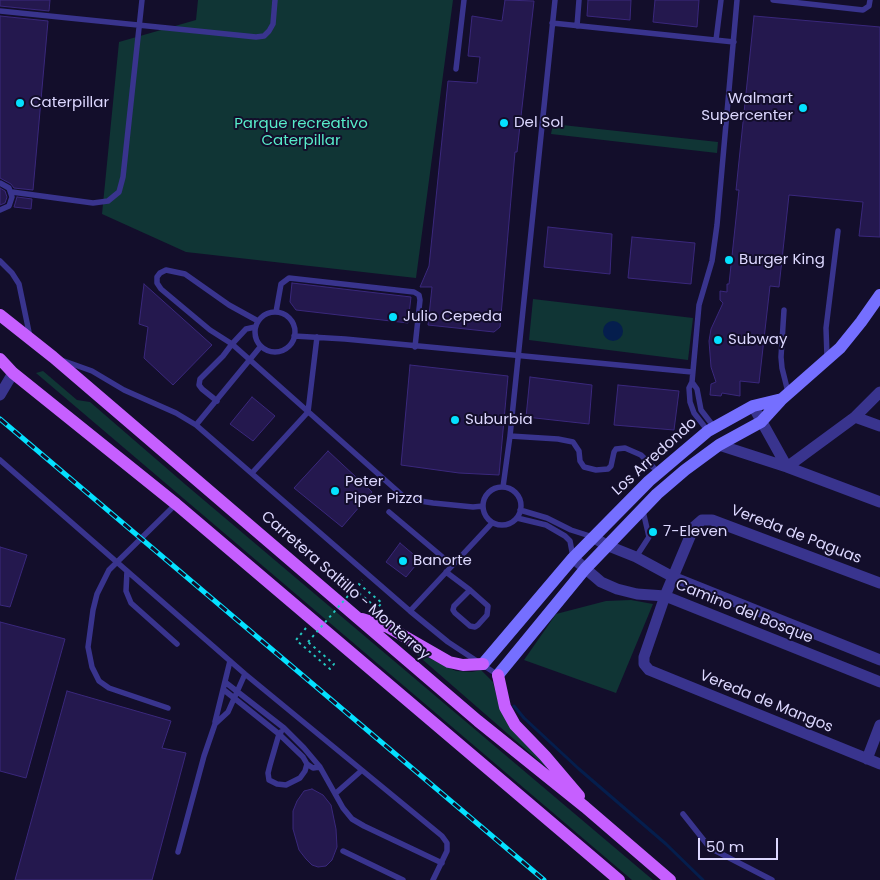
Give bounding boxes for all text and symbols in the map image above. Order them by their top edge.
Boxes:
place label: Walmart Supercenter [701,90,793,125]
place label: Caterpillar [30,94,109,112]
marker: Caterpillar [14,97,26,109]
marker: Walmart Supercenter [797,102,809,114]
place label: Del Sol [514,114,564,132]
park label: Parque recreativo Caterpillar [234,115,368,150]
marker: Del Sol [498,117,510,129]
place label: Burger King [739,251,825,269]
marker: Burger King [723,254,735,266]
place label: Julio Cepeda [403,308,502,326]
marker: Julio Cepeda [387,311,399,323]
place label: Subway [728,331,787,349]
marker: Subway [712,334,724,346]
place label: Suburbia [465,411,533,429]
marker: Suburbia [449,414,461,426]
street label: Los Arredondo [609,414,701,500]
place label: Peter Piper Pizza [345,473,423,508]
marker: Peter Piper Pizza [329,485,341,497]
street label: Vereda de Paguas [728,502,864,568]
street label: Carretera Saltillo - Monterrey [257,508,433,664]
place label: 7-Eleven [663,523,727,541]
marker: 7-Eleven [647,526,659,538]
place label: Banorte [413,552,472,570]
marker: Banorte [397,555,409,567]
street label: Camino del Bosque [673,576,815,648]
street label: Vereda de Mangos [697,667,835,737]
scale bar [700,828,780,860]
text: 50 m [706,836,744,857]

